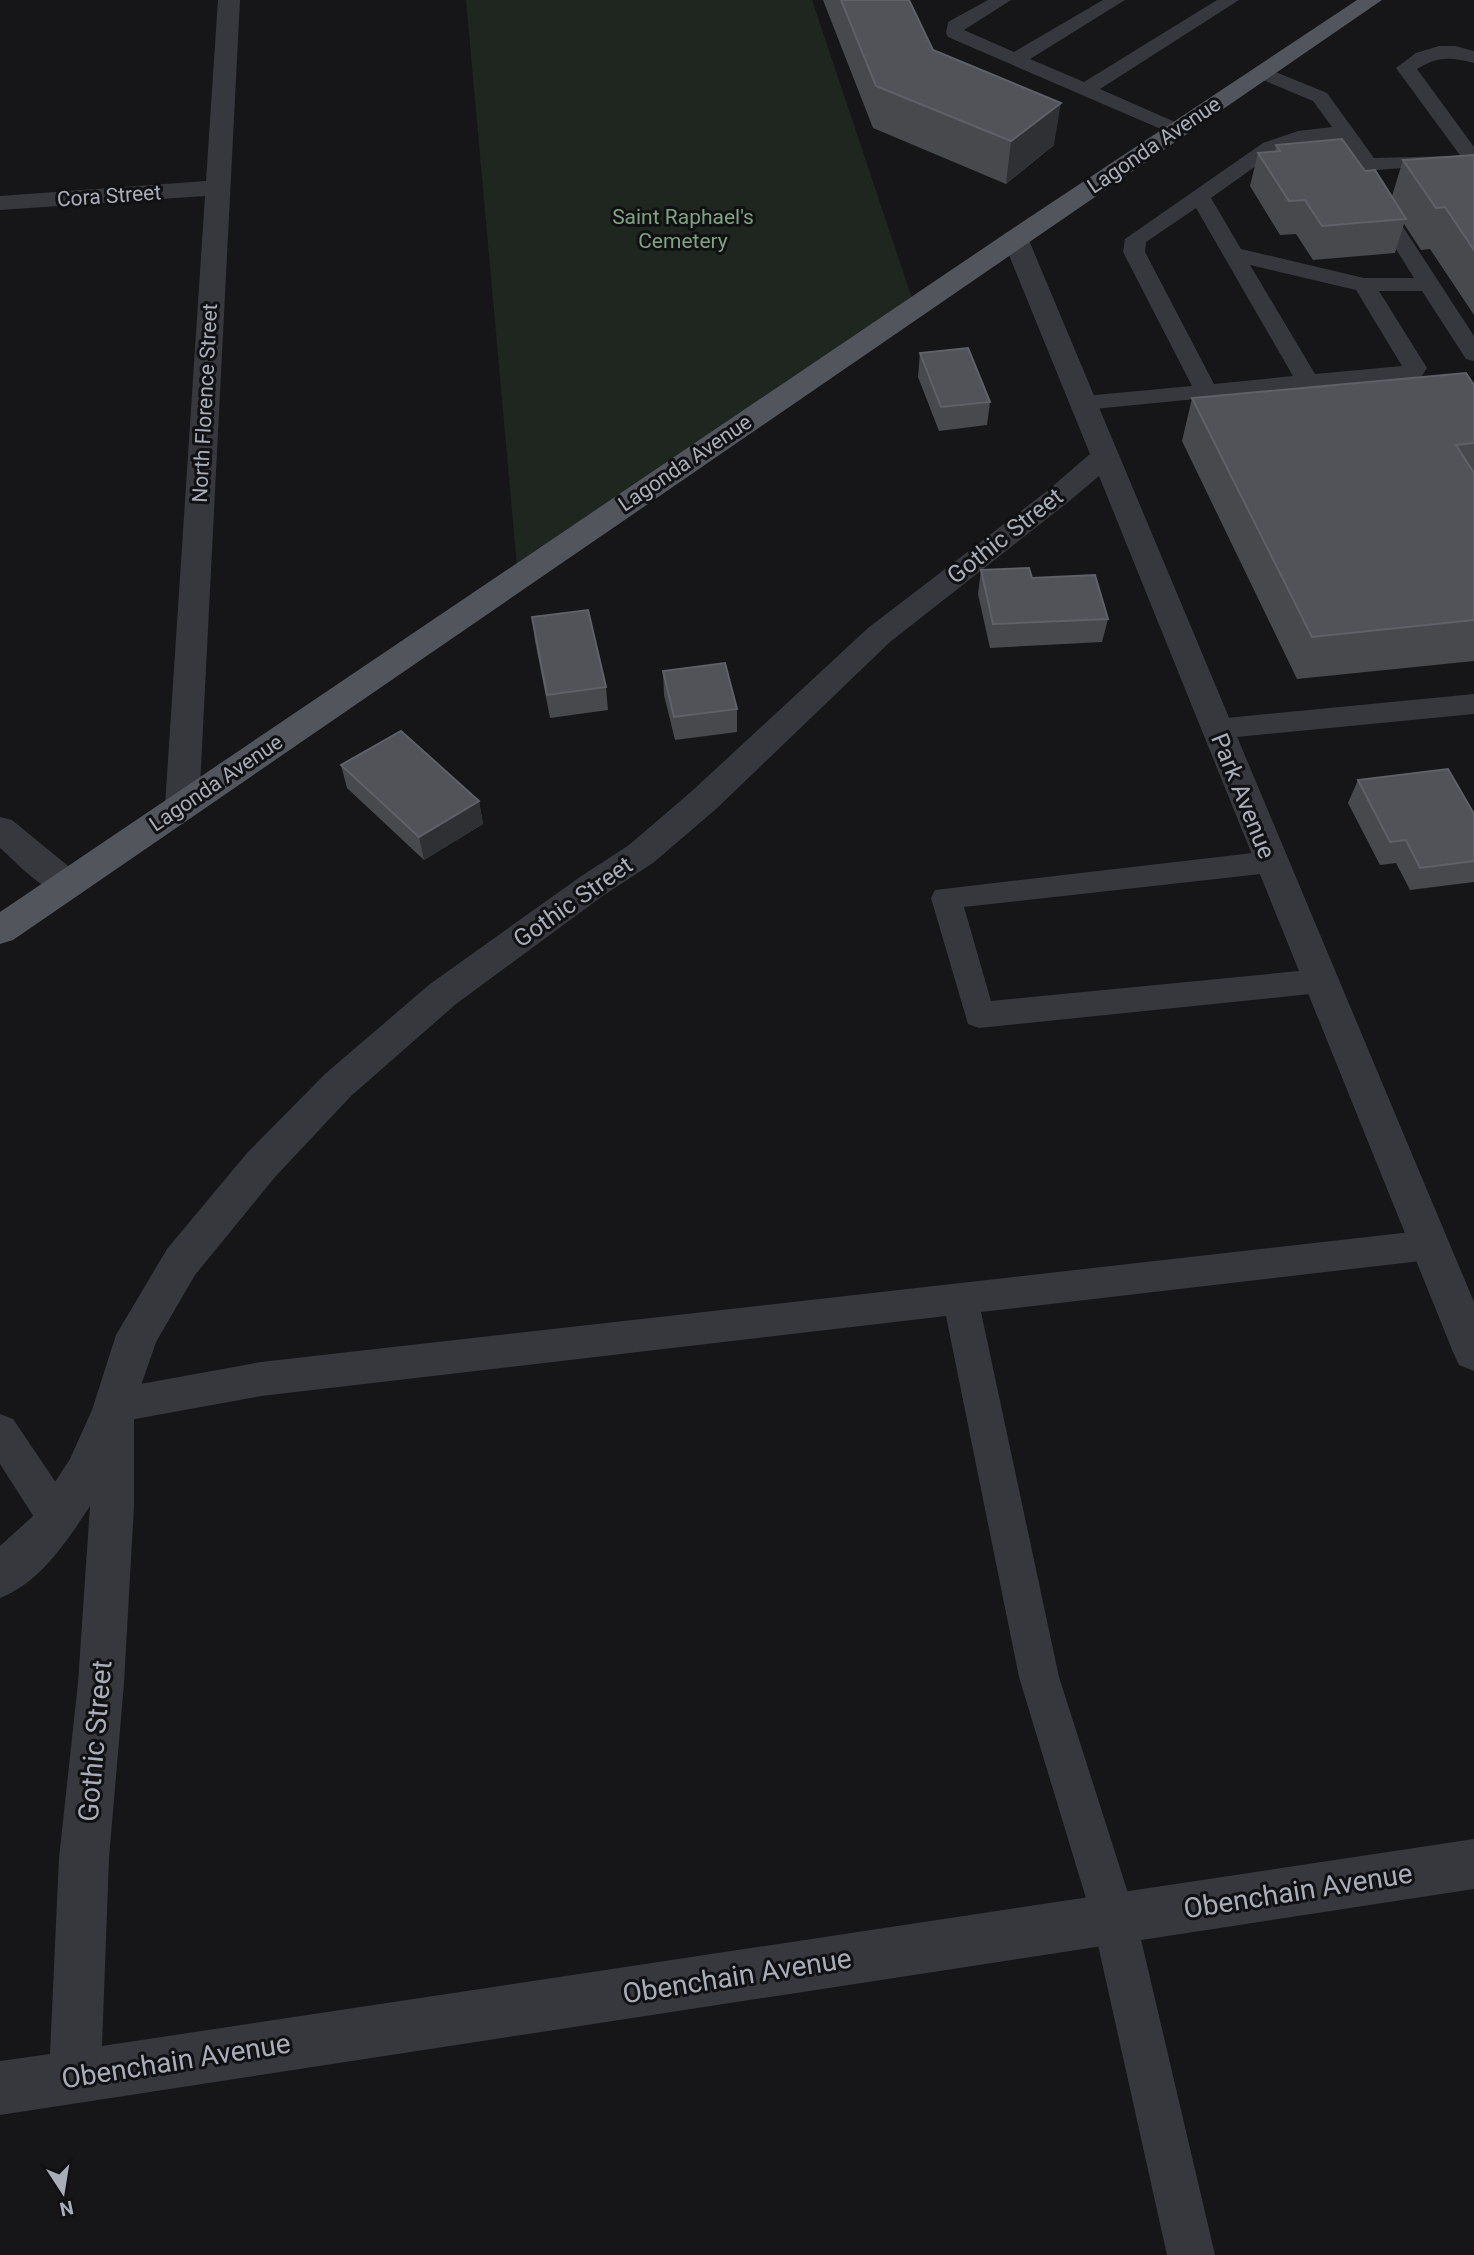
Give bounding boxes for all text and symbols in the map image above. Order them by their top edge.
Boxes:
street label: Lagonda Avenue [1083,92,1225,198]
street label: Cora Street [56,180,162,212]
park label: Saint Raphael's Cemetery [612,205,754,253]
street label: North Florence Street [188,303,222,503]
street label: Lagonda Avenue [614,410,756,516]
street label: Gothic Street [942,482,1068,590]
street label: Park Avenue [1205,729,1281,863]
street label: Lagonda Avenue [145,730,287,836]
street label: Gothic Street [508,851,638,953]
street label: Gothic Street [72,1659,118,1823]
street label: Obenchain Avenue [1181,1857,1415,1925]
street label: Obenchain Avenue [620,1942,854,2010]
street label: Obenchain Avenue [59,2027,293,2095]
north arrow [28,2157,98,2227]
text: N [57,2195,75,2221]

